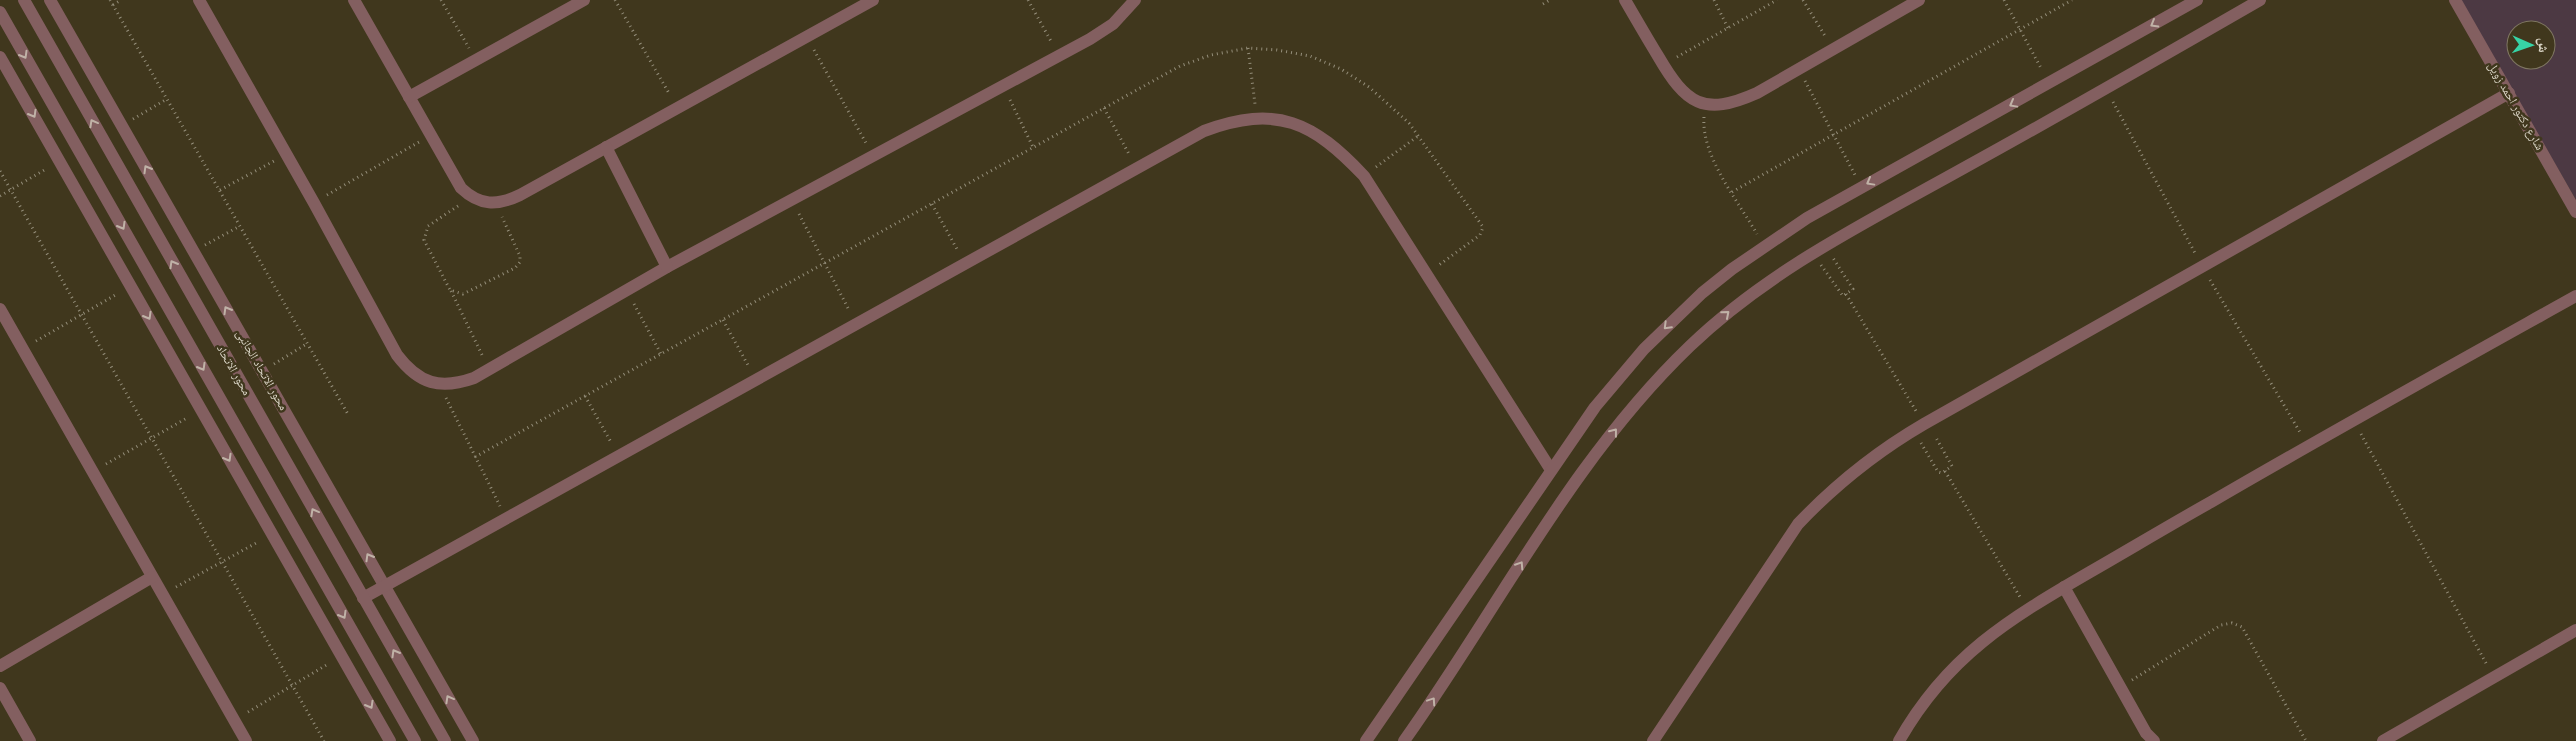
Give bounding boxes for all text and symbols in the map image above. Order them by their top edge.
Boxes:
one-way arrow [2151,18,2160,28]
north arrow [2506,20,2556,70]
text: ش [2535,38,2553,53]
one-way arrow [18,49,28,58]
street label: شارع دكتور احمد زويل [2484,59,2548,153]
one-way arrow [2009,97,2018,107]
one-way arrow [27,109,37,118]
one-way arrow [89,120,99,129]
one-way arrow [143,165,153,174]
one-way arrow [1867,176,1876,186]
one-way arrow [115,221,125,230]
one-way arrow [170,261,180,270]
one-way arrow [224,306,234,315]
one-way arrow [142,311,152,320]
one-way arrow [1720,311,1729,320]
one-way arrow [1664,320,1673,329]
street label: محور الاتحاد الجانبى [233,327,292,413]
street label: محور الاتحاد [214,342,255,398]
one-way arrow [196,362,206,371]
one-way arrow [1608,429,1616,438]
one-way arrow [222,452,232,461]
one-way arrow [311,508,321,517]
one-way arrow [365,554,375,563]
one-way arrow [1514,561,1524,570]
one-way arrow [337,610,347,619]
one-way arrow [391,650,401,659]
one-way arrow [445,695,455,704]
one-way arrow [1426,697,1435,707]
one-way arrow [363,700,373,709]

